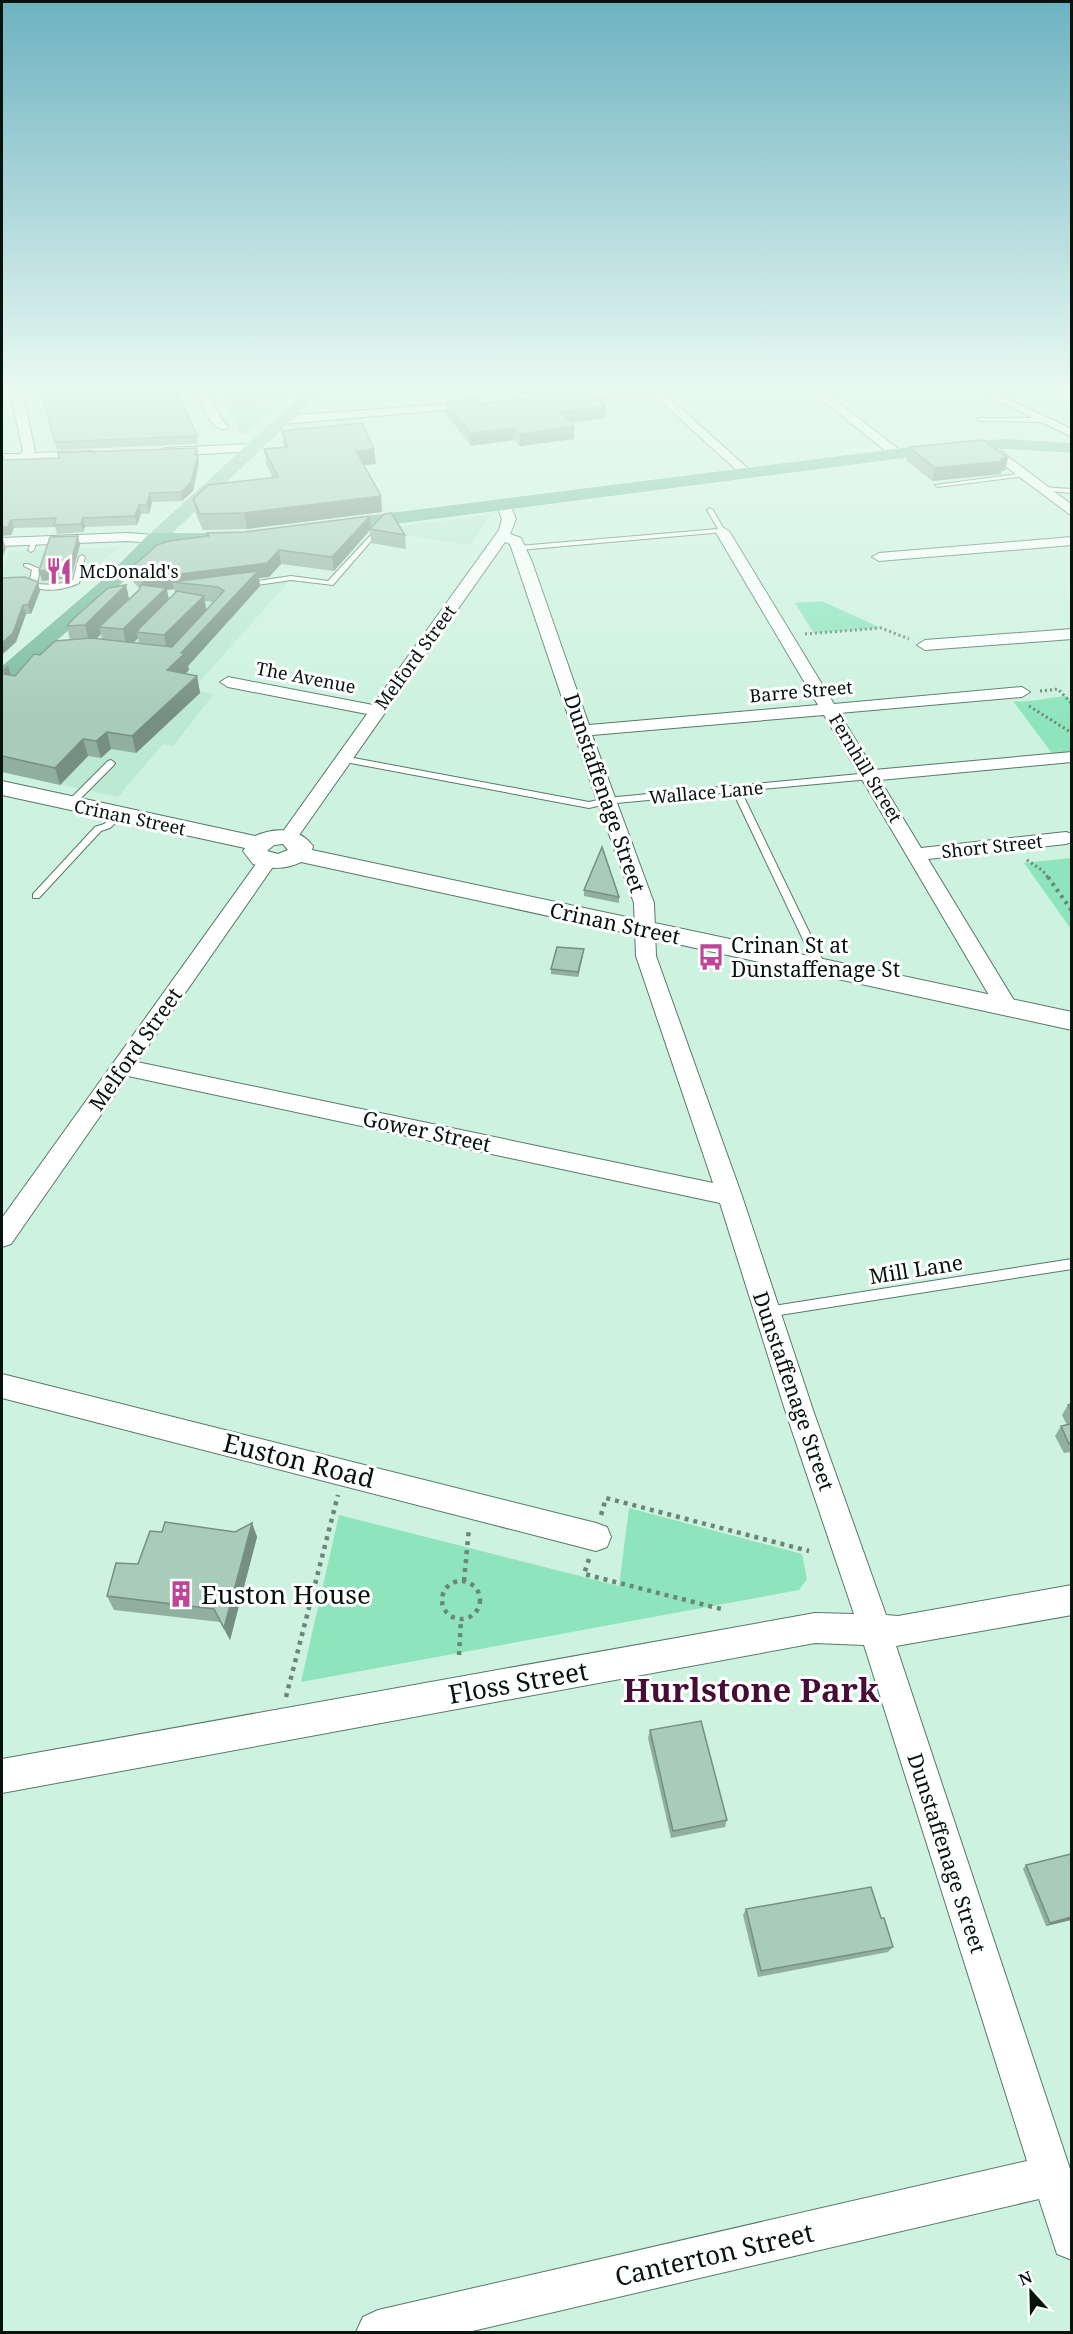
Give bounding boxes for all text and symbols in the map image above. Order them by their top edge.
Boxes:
restaurant icon: McDonald's [44,556,74,586]
place label: McDonald's [79,559,179,583]
street label: Melford Street [369,600,461,714]
street label: The Avenue [254,656,358,698]
street label: Barre Street [748,675,854,707]
street label: Dunstaffenage Street [558,690,652,896]
street label: Fernhill Street [824,709,908,827]
street label: Wallace Lane [648,775,764,809]
street label: Crinan Street [72,793,188,841]
street label: Short Street [940,829,1044,863]
street label: Crinan Street [547,896,683,950]
place label: Crinan St at Dunstaffenage St [731,931,900,983]
bus stop icon: Crinan St at Dunstaffenage St [696,942,726,972]
street label: Melford Street [82,982,188,1116]
street label: Gower Street [360,1104,494,1158]
street label: Mill Lane [867,1248,965,1290]
street label: Dunstaffenage Street [747,1288,841,1494]
street label: Euston Road [220,1424,378,1496]
place label: Euston House [201,1576,371,1612]
building icon: Euston House [166,1579,196,1609]
street label: Floss Street [445,1652,591,1712]
district label: Hurlstone Park [623,1667,879,1712]
street label: Dunstaffenage Street [901,1749,993,1957]
street label: Canterton Street [611,2214,817,2294]
north arrow [1001,2262,1061,2322]
text: N [1015,2265,1036,2291]

